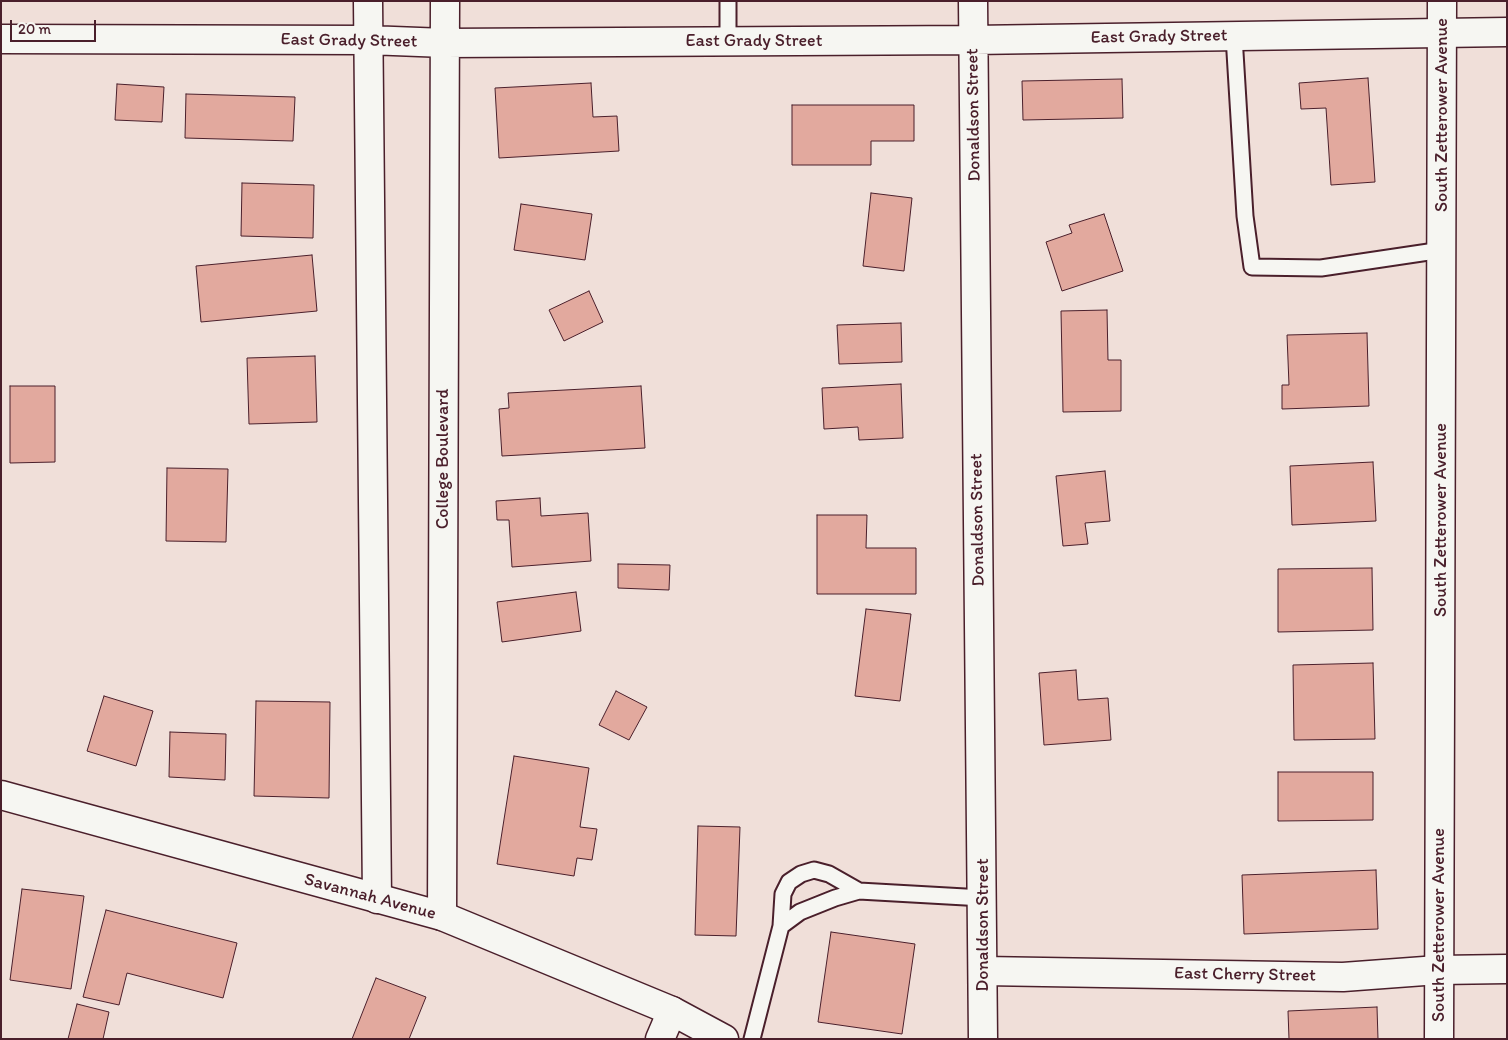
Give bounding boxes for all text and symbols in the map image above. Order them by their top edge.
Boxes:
scale bar [12,10,99,42]
street label: South Zetterower Avenue [1431,18,1453,212]
text: 20 m [18,20,51,38]
street label: East Grady Street [1090,25,1228,49]
street label: East Grady Street [280,29,418,53]
street label: East Grady Street [686,30,822,52]
street label: Donaldson Street [962,48,986,182]
street label: College Boulevard [432,389,454,529]
street label: South Zetterower Avenue [1430,423,1452,617]
street label: Donaldson Street [966,453,990,587]
street label: South Zetterower Avenue [1428,828,1450,1022]
street label: Donaldson Street [972,858,994,992]
street label: Savannah Avenue [302,869,438,925]
street label: East Cherry Street [1174,963,1316,987]

